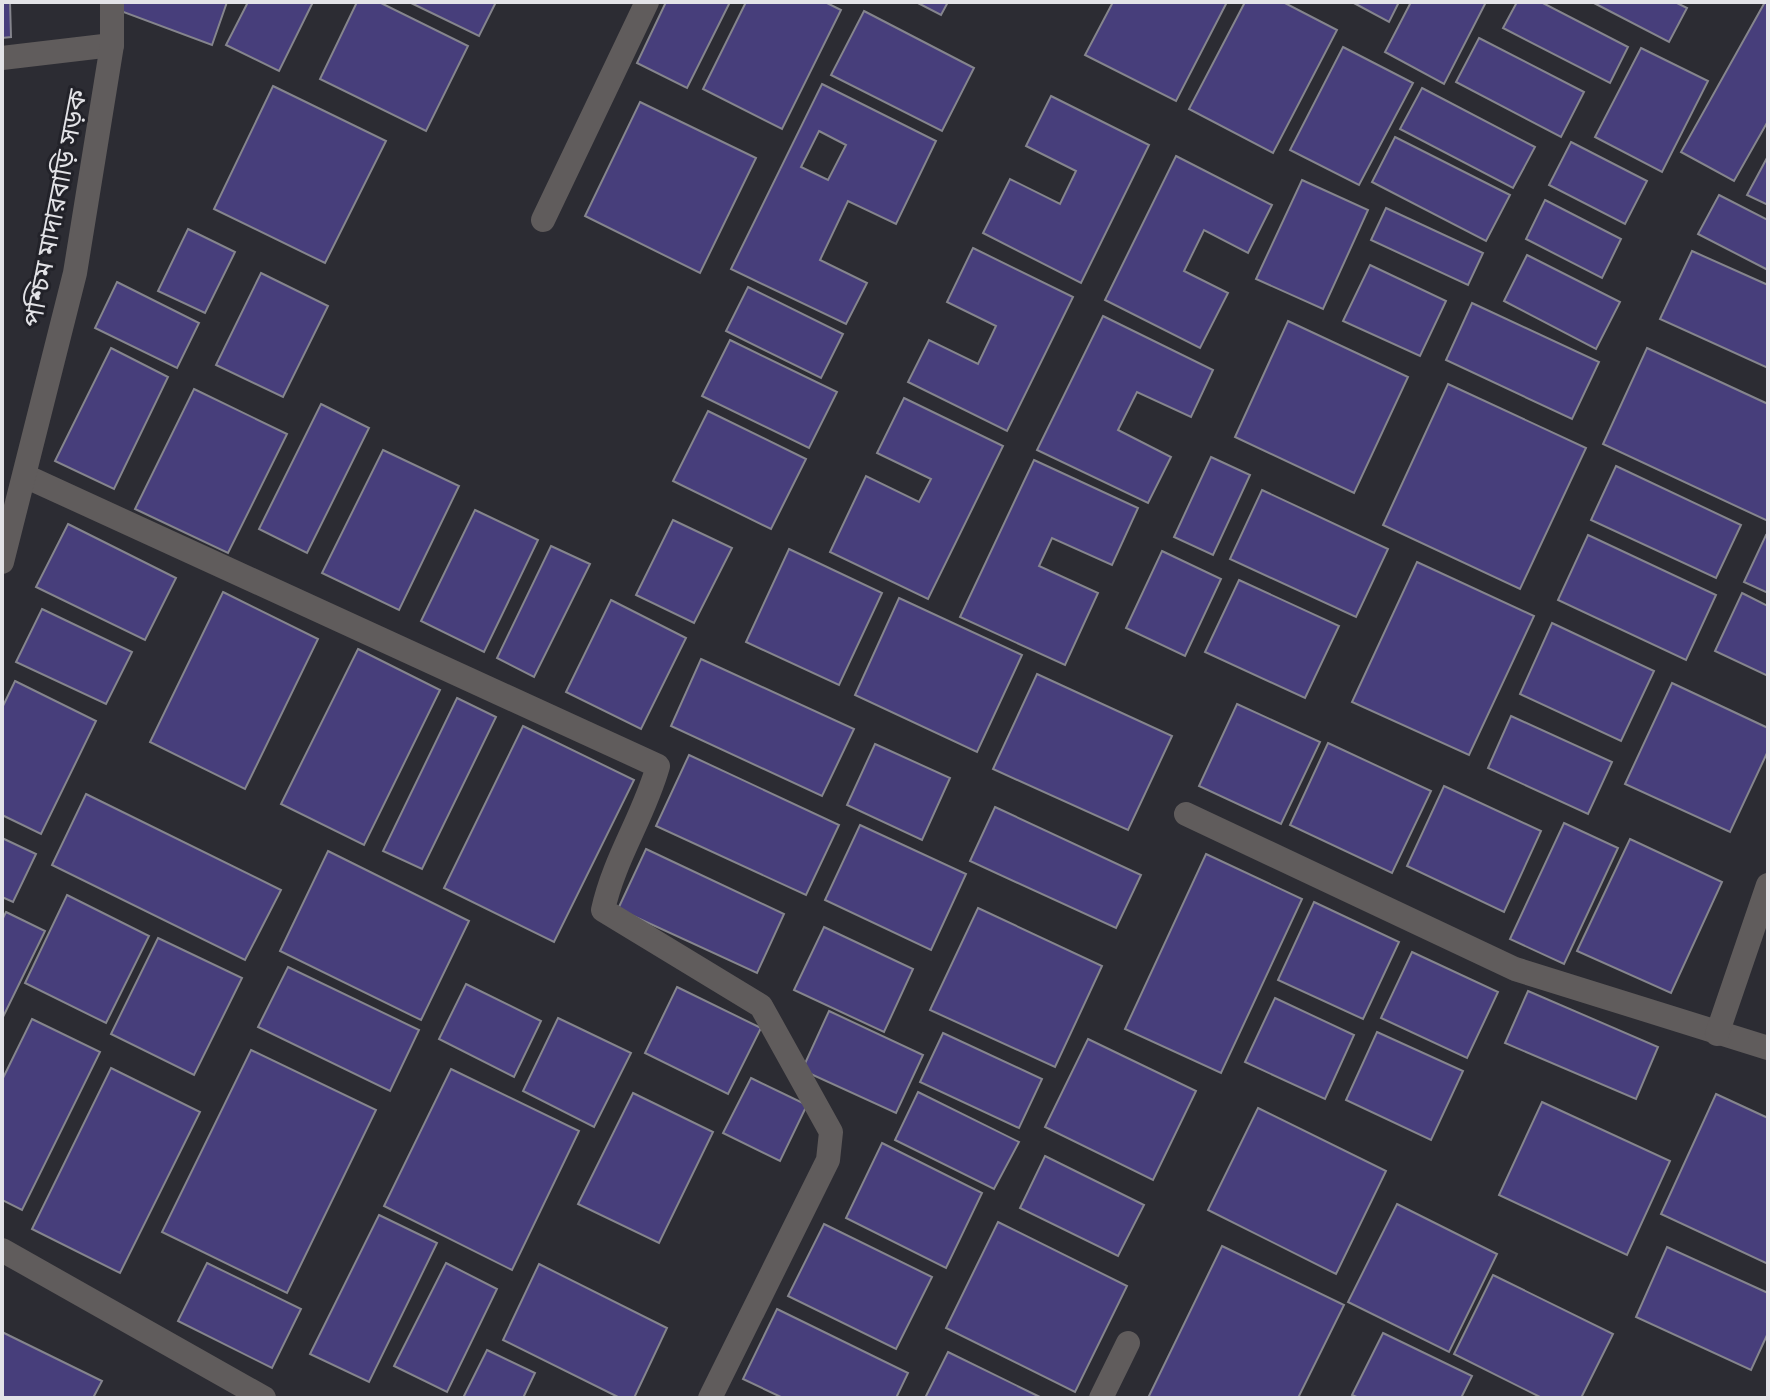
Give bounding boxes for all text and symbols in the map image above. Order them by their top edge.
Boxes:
street label: পশ্চিম মাদারবাড়ি সড়ক [14,85,94,330]

